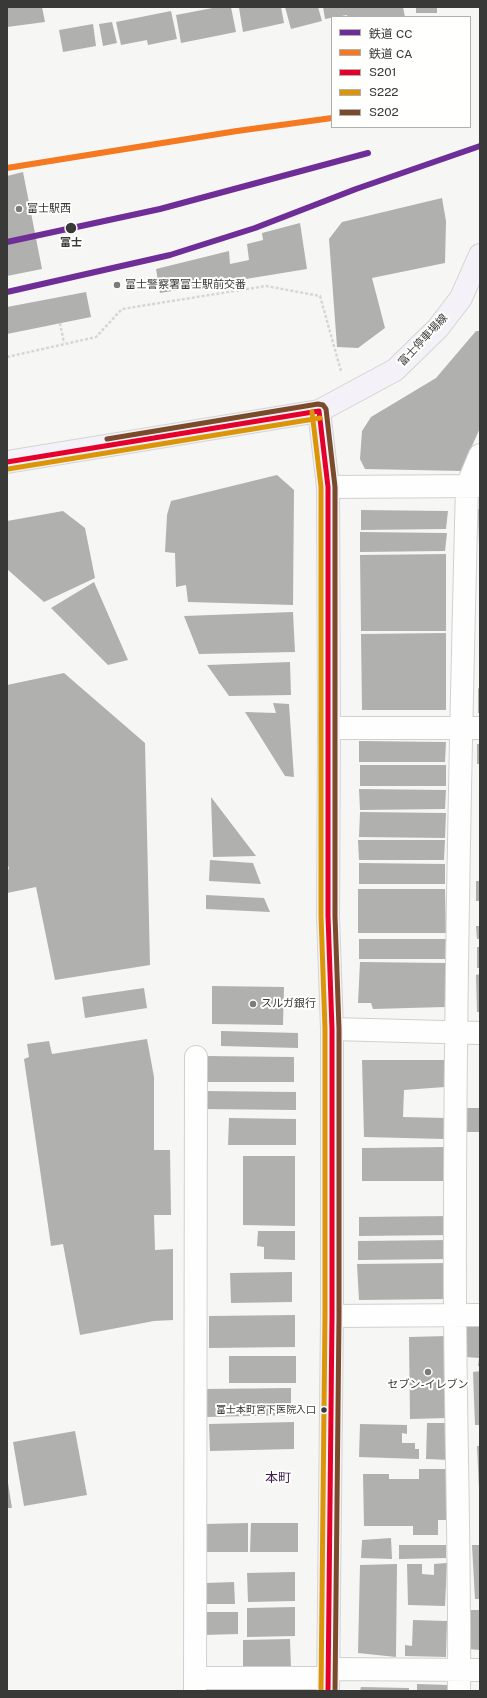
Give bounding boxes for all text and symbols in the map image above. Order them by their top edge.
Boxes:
legend [331,16,471,128]
text: 鉄道 CC [369,27,412,41]
text: 鉄道 CA [369,47,413,61]
text: S201 [369,65,396,79]
text: S222 [369,85,399,99]
text: S202 [369,105,399,119]
place label: 富士駅西 [27,202,71,216]
marker: 富士駅西 [14,204,24,214]
marker: 富士 [64,221,78,235]
place label: 富士 [60,236,82,250]
place label: 富士警察署富士駅前交番 [125,278,246,292]
marker: 富士警察署富士駅前交番 [112,280,122,290]
street label: 富士停車場線 [396,311,450,369]
place label: スルガ銀行 [261,997,316,1011]
marker: スルガ銀行 [248,999,258,1009]
marker: セブン-イレブン [423,1367,433,1377]
place label: セブン-イレブン [387,1378,469,1392]
place label: 富士本町宮下医院入口 [216,1404,316,1416]
marker: 富士本町宮下医院入口 [319,1405,329,1415]
district label: 本町 [265,1470,291,1486]

